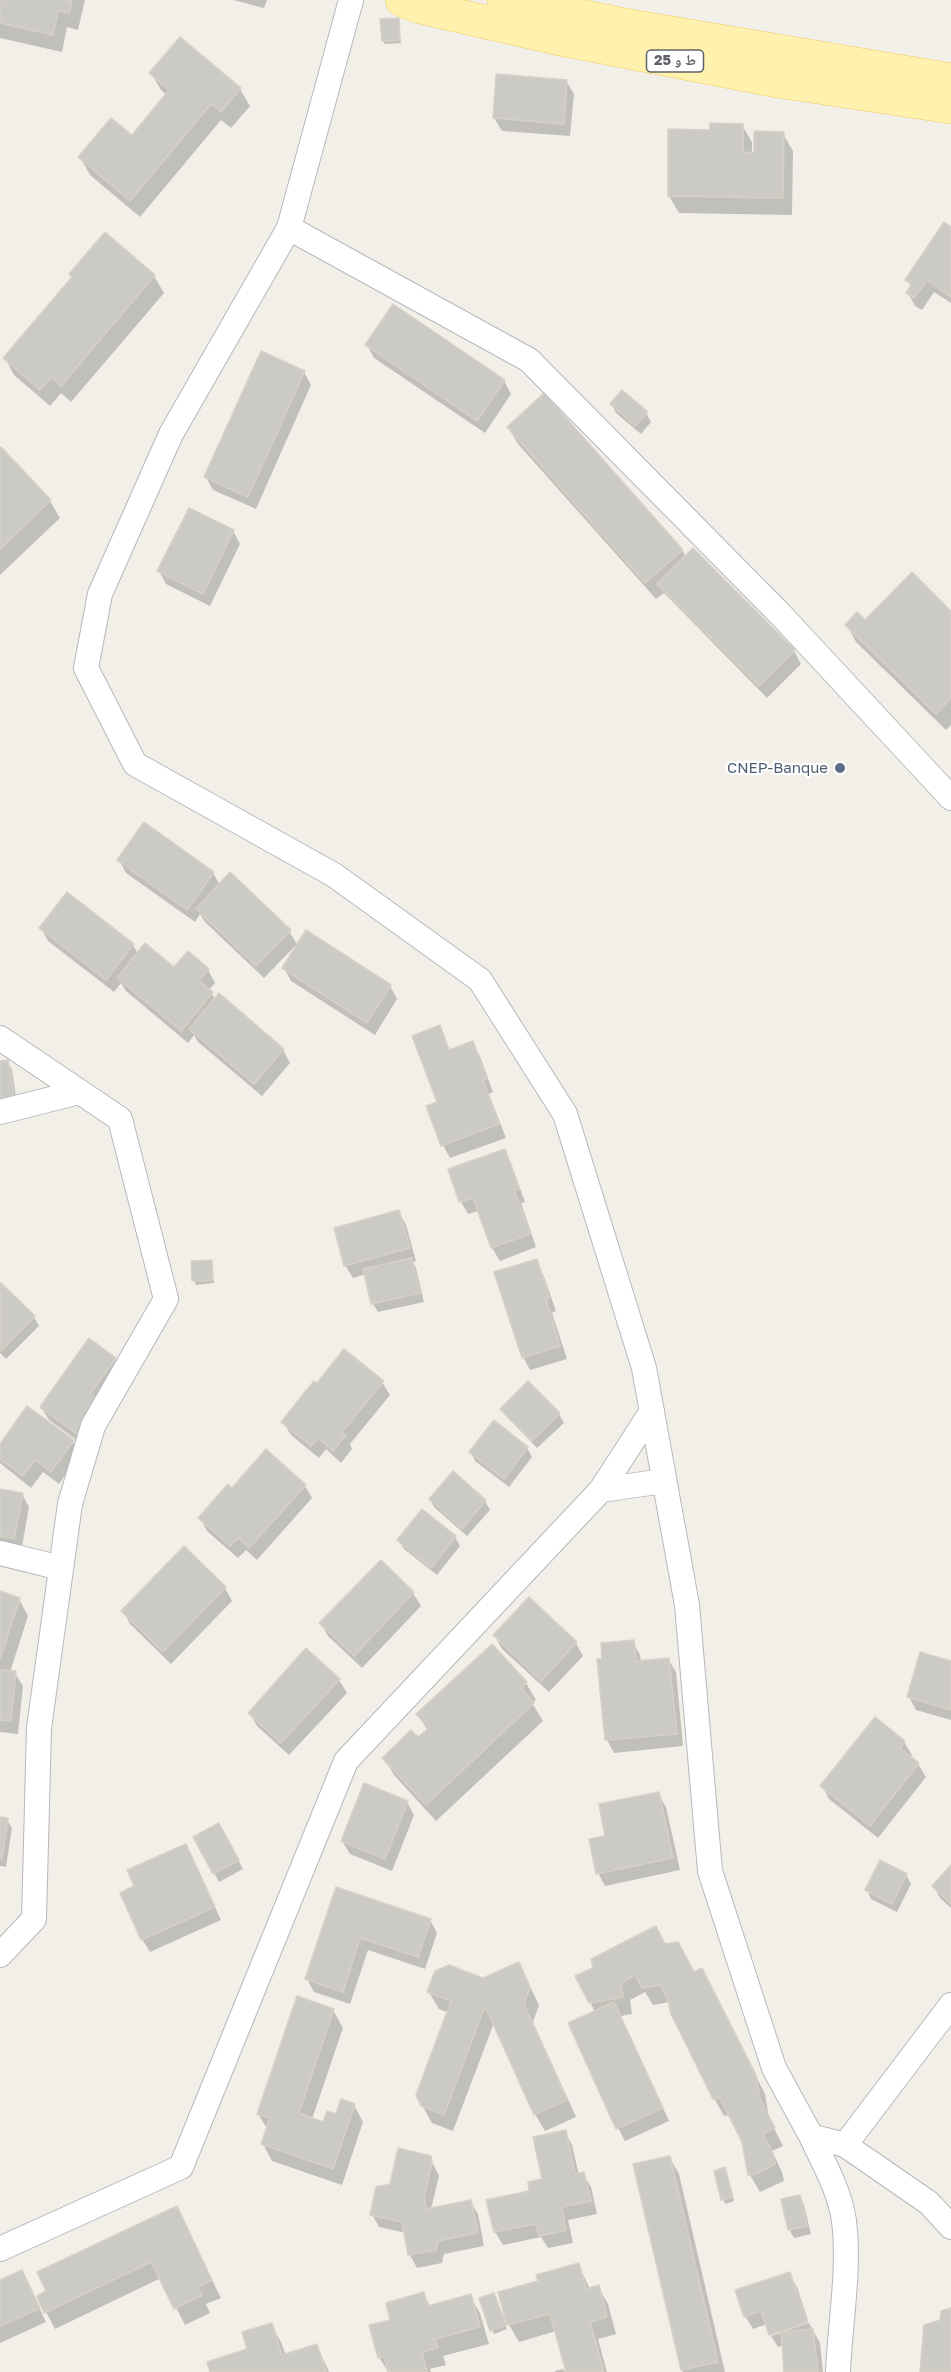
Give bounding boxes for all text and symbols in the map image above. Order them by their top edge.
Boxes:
road number: ط و 25 [646,50,704,72]
place label: CNEP-Banque [727,759,828,777]
marker: CNEP-Banque [833,761,847,775]

